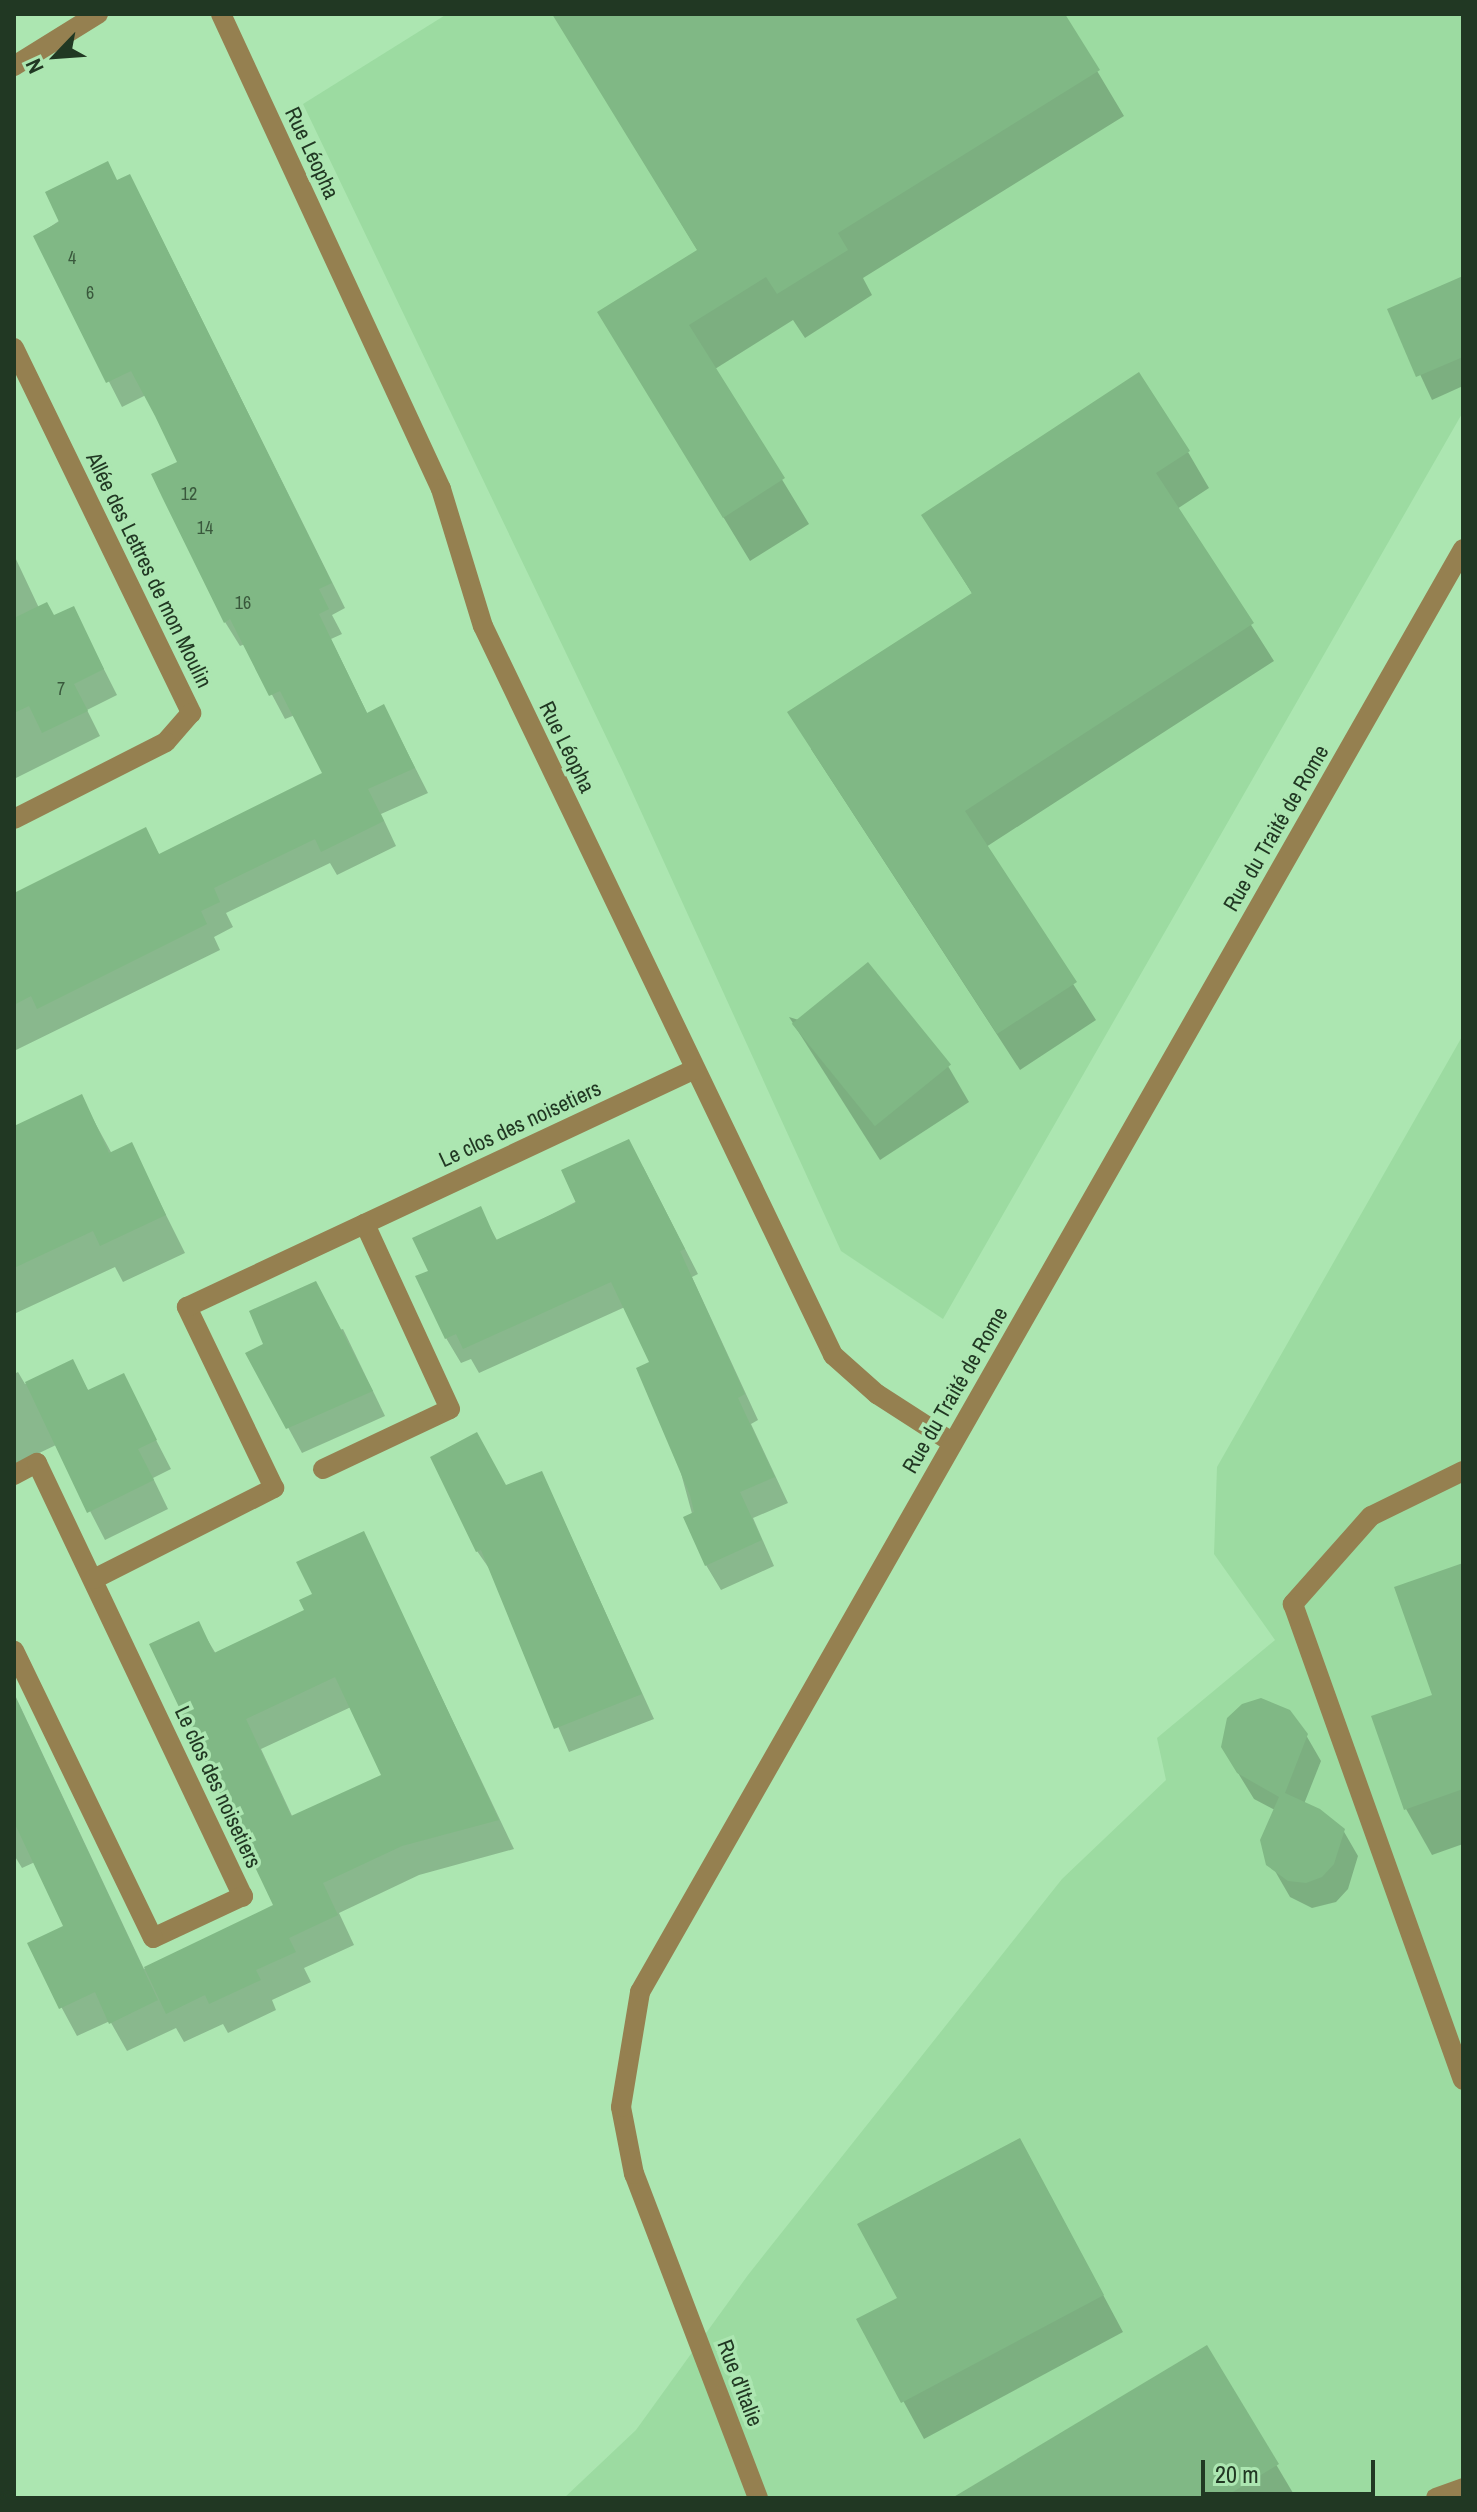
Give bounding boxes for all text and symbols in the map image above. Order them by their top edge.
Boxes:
north arrow [16,16,96,96]
text: N [18,54,51,78]
street label: Rue Léopha [279,103,345,203]
house number: 4 [68,247,76,269]
house number: 6 [86,282,94,304]
street label: Allée des Lettres de mon Moulin [80,448,218,692]
house number: 12 [181,483,197,505]
house number: 14 [197,517,213,539]
house number: 16 [235,592,251,614]
house number: 7 [57,678,65,700]
street label: Rue Léopha [534,697,600,797]
street label: Rue du Traité de Rome [1218,740,1334,916]
street label: Le clos des noisetiers [435,1075,605,1173]
street label: Rue du Traité de Rome [897,1302,1013,1478]
street label: Le clos des noisetiers [169,1702,267,1872]
street label: Rue d'Italie [711,2336,769,2430]
scale bar [1205,2444,1379,2494]
text: 20 m [1215,2458,1259,2490]

